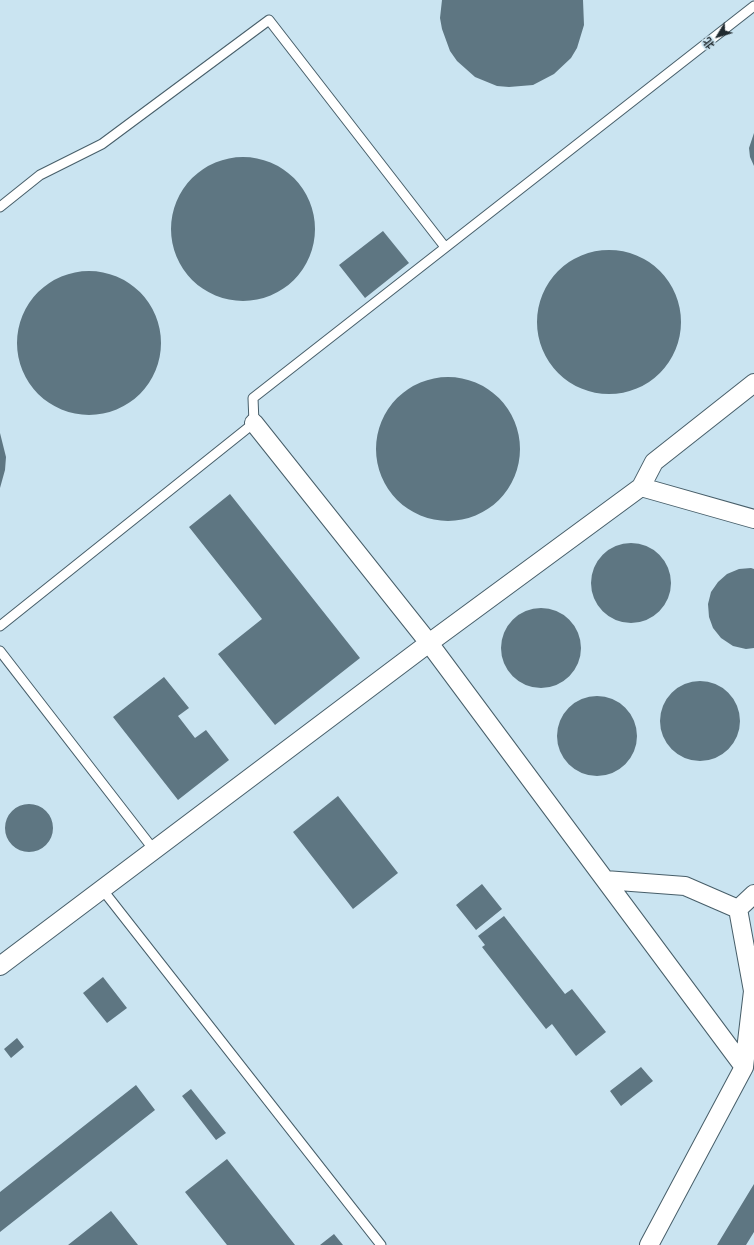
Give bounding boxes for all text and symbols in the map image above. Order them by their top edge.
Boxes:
north arrow [698,16,738,56]
text: 北 [700,35,717,52]

